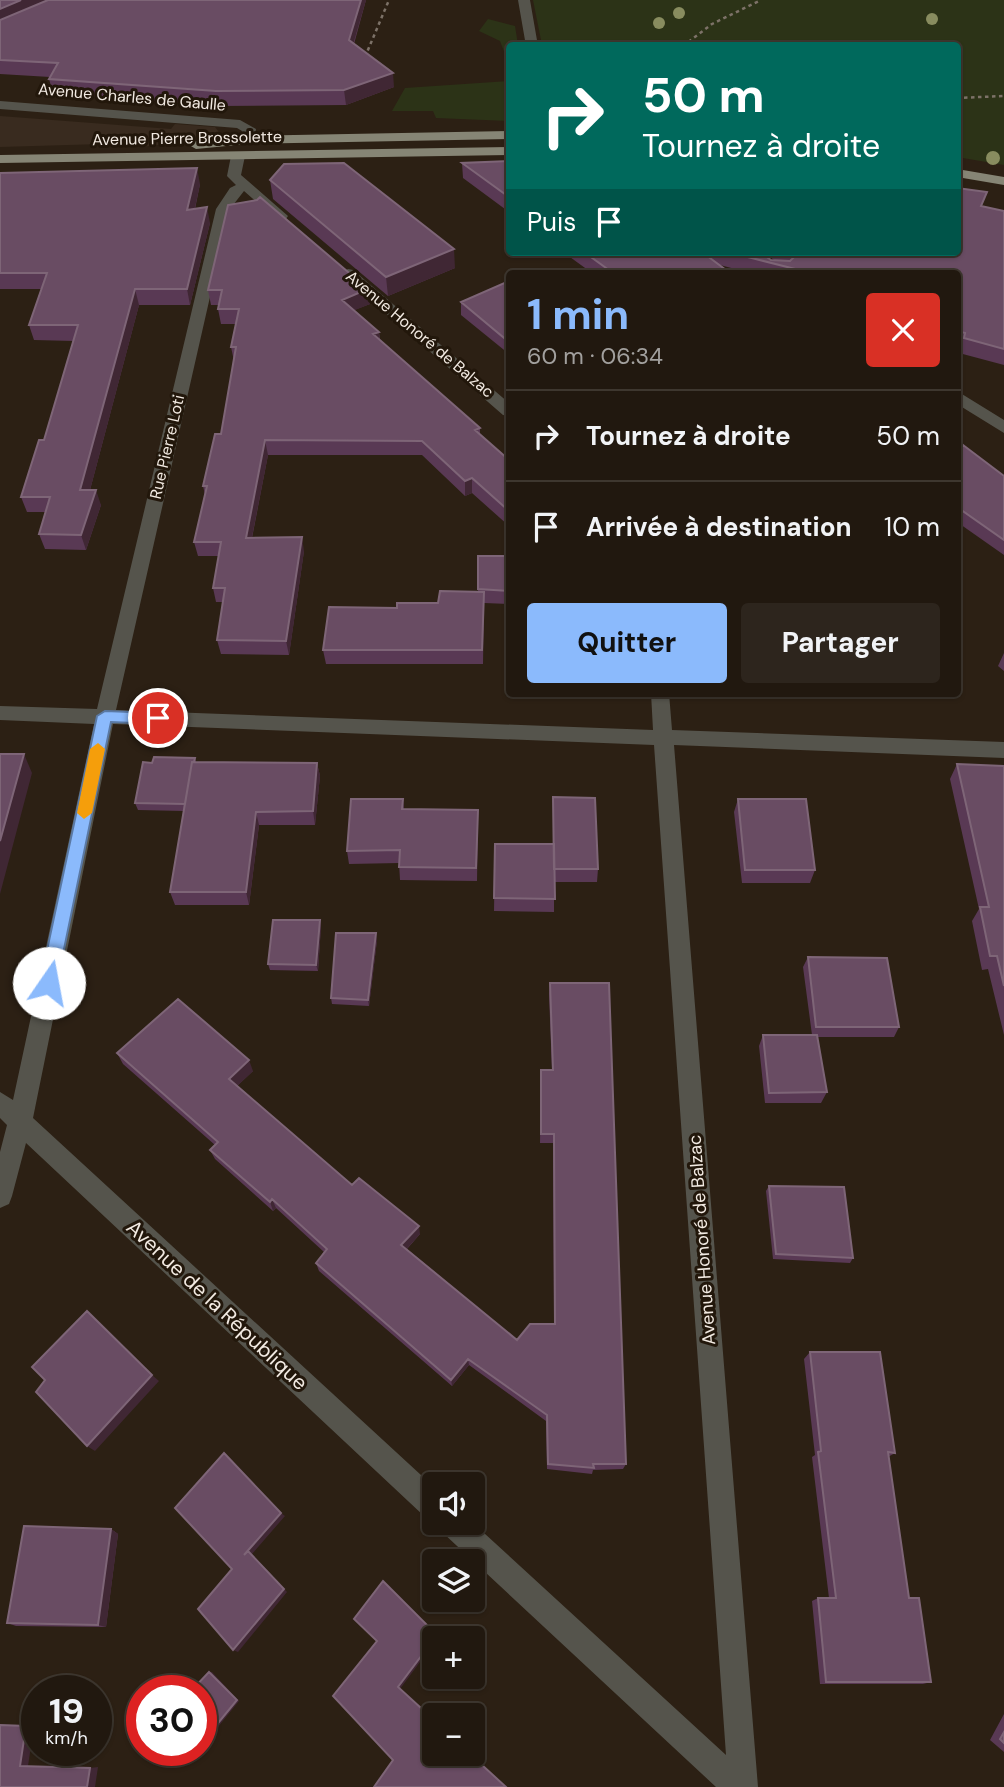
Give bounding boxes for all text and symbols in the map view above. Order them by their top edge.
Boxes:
text: 50 m [642,63,765,127]
icon: right [527,70,618,161]
street label: Avenue Charles de Gaulle [37,78,227,116]
text: Tournez à droite [642,125,880,167]
street label: Avenue Pierre Brossolette [92,126,282,150]
icon: arrive [590,203,628,241]
text: Puis [527,205,576,239]
street label: Avenue Honoré de Balzac [342,266,498,402]
text: 1 min [527,287,629,342]
button: close [866,293,940,367]
text: 60 m · 06:34 [527,341,663,371]
street label: Rue Pierre Loti [145,393,189,501]
icon: right [527,417,565,455]
text: Tournez à droite [586,419,791,453]
text: 50 m [876,419,940,453]
icon: arrive [527,508,565,546]
text: Arrivée à destination [586,510,852,544]
text: 10 m [884,510,940,544]
button: Quitter [527,603,727,683]
button: Partager [741,603,940,683]
pin [128,688,188,748]
icon: arrive [139,699,177,737]
position arrow [12,946,86,1020]
street label: Avenue Honoré de Balzac [683,1134,721,1346]
street label: Avenue de la République [120,1214,314,1397]
map controls [422,1472,485,1766]
button: sound [422,1472,485,1535]
button: layers [422,1549,485,1612]
button: + [422,1626,485,1689]
speed limit sign: 30 [126,1675,217,1766]
text: 19 [49,1688,84,1734]
button: − [422,1703,485,1766]
text: km/h [45,1726,88,1750]

